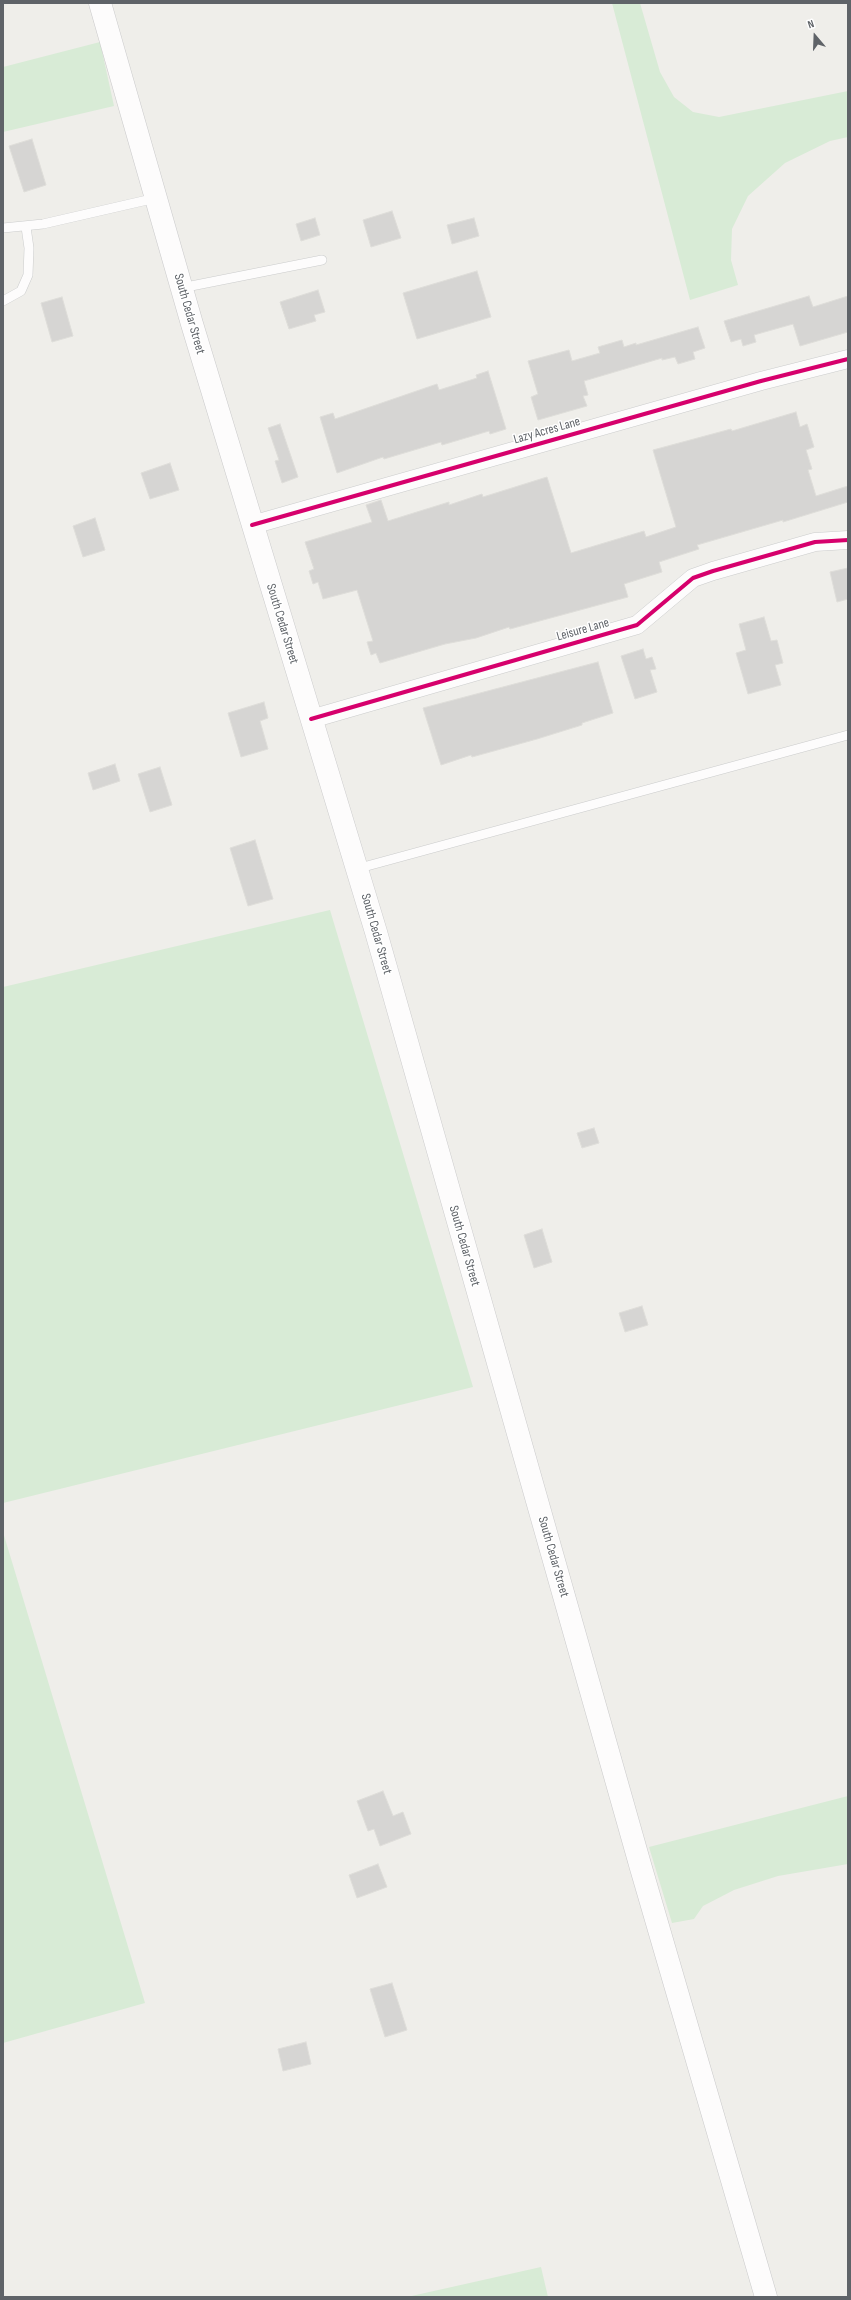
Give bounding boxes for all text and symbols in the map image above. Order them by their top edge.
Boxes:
north arrow [795,16,835,56]
text: N [806,17,816,31]
street label: South Cedar Street [170,272,208,356]
street label: Lazy Acres Lane [512,414,582,448]
street label: South Cedar Street [262,582,302,666]
street label: Leisure Lane [555,615,611,645]
street label: South Cedar Street [357,892,395,976]
street label: South Cedar Street [445,1204,483,1288]
street label: South Cedar Street [534,1515,572,1599]

